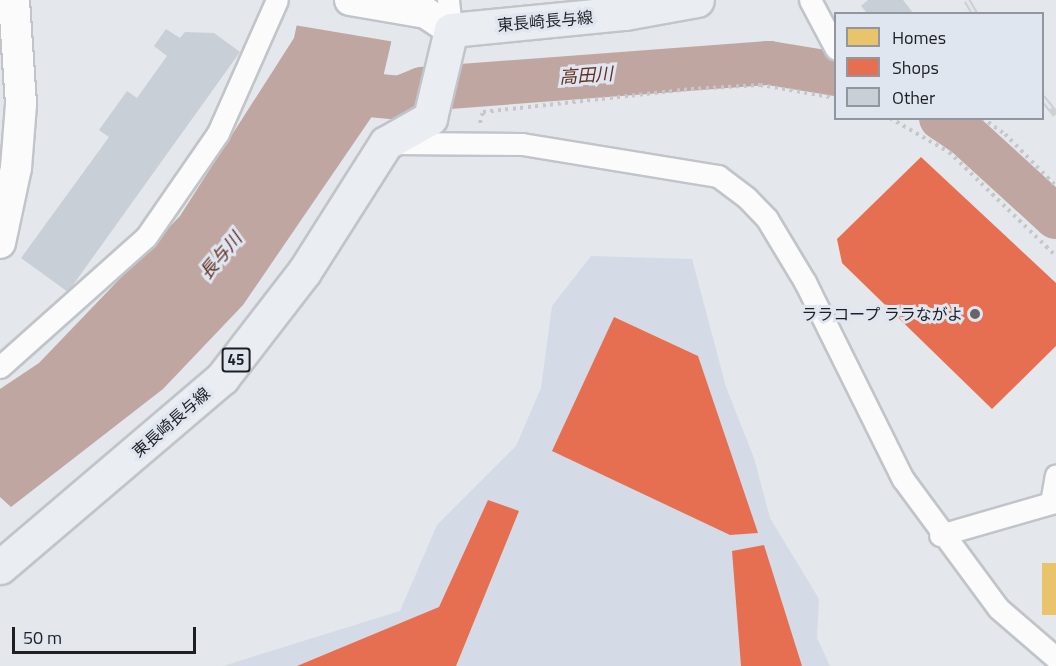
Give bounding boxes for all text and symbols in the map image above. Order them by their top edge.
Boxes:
street label: 東長崎長与線 [496,7,594,35]
legend [834,12,1044,120]
text: Homes [892,24,946,51]
text: Shops [892,54,939,81]
water label: 高田川 [558,63,614,89]
text: Other [892,84,935,111]
water label: 長与川 [195,228,247,284]
place label: ララコープ ララながよ [799,304,963,324]
marker: ララコープ ララながよ [968,307,982,321]
road number: 45 [221,348,251,372]
street label: 東長崎長与線 [128,383,214,461]
scale bar [15,615,200,653]
text: 50 m [23,624,62,651]

